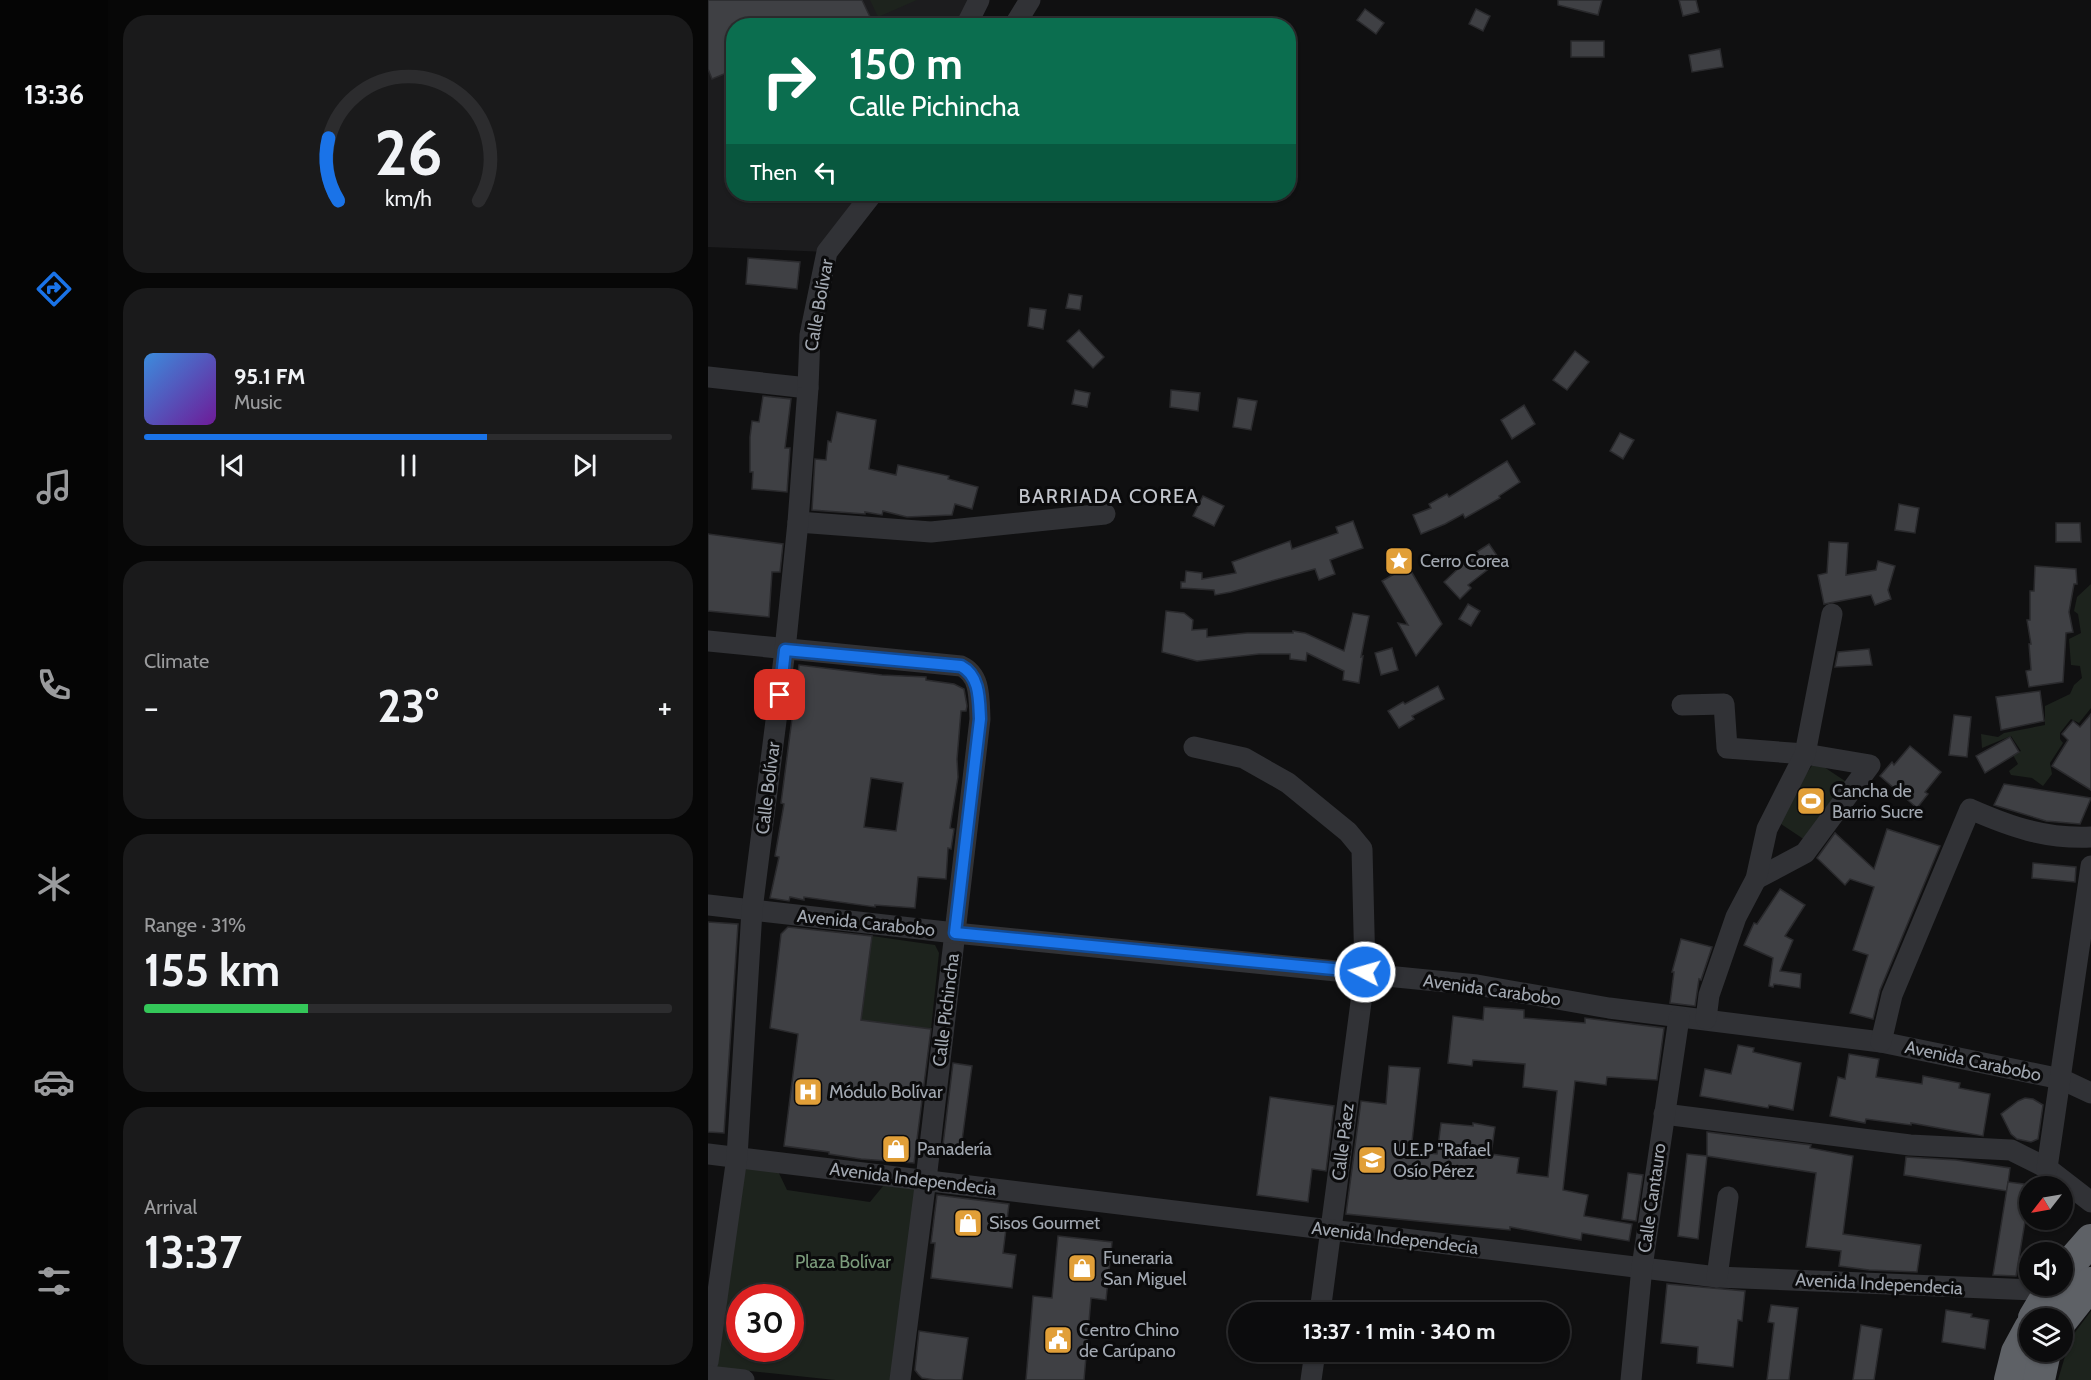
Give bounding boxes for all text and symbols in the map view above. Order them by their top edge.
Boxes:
text: 150 m [849,38,963,90]
icon: right [750,42,828,120]
text: 13:36 [24,78,84,111]
text: Calle Pichincha [849,90,1020,123]
text: 26 [374,115,442,191]
icon: left [809,156,842,189]
text: Then [750,159,797,186]
text: km/h [385,185,431,211]
street label: Calle Bolívar [800,257,838,353]
icon: directions [33,268,75,310]
text: 95.1 FM [234,363,305,390]
text: Music [234,390,282,414]
icon: previous [216,449,249,482]
icon: pause [392,449,425,482]
icon: next [568,449,601,482]
icon: music [33,466,75,508]
district label: BARRIADA COREA [1019,484,1199,508]
place icon: Cerro Corea [1383,545,1415,577]
place label: Cerro Corea [1420,550,1510,572]
text: Climate [144,649,209,673]
icon: phone [33,664,75,706]
pin [754,669,805,720]
icon: arrive [763,678,796,711]
text: 23° [377,679,439,733]
text: − [144,687,159,727]
text: + [657,687,672,727]
street label: Calle Bolívar [751,740,785,836]
place label: Cancha de Barrio Sucre [1832,780,1923,823]
sports icon: Cancha de Barrio Sucre [1795,785,1827,817]
icon: climate [33,863,75,905]
street label: Avenida Carabobo [796,905,936,941]
text: Range · 31% [144,913,246,937]
position arrow [1333,940,1397,1004]
text: 155 km [144,943,280,997]
street label: Calle Pichincha [928,952,964,1068]
street label: Avenida Carabobo [1422,969,1562,1011]
street label: Avenida Carabobo [1903,1036,2043,1086]
icon: car [33,1061,75,1103]
hospital icon: Módulo Bolívar [792,1076,824,1108]
place label: Módulo Bolívar [829,1081,943,1103]
street label: Calle Páez [1327,1102,1359,1182]
shop icon: Panadería [880,1133,912,1165]
place label: Panadería [917,1138,992,1160]
place label: U.E.P "Rafael Osío Pérez [1393,1139,1491,1182]
street label: Calle Cantauro [1633,1142,1671,1254]
school or university icon: U.E.P "Rafael Osío Pérez [1356,1144,1388,1176]
street label: Avenida Independecia [828,1158,998,1200]
north arrow [2019,1176,2073,1230]
map controls [2019,1176,2073,1362]
text: Arrival [144,1195,197,1219]
shop icon: Sisos Gourmet [952,1207,984,1239]
place label: Sisos Gourmet [989,1212,1100,1234]
street label: Avenida Independecia [1310,1217,1480,1259]
text: 13:37 [144,1225,242,1279]
button: sound [2019,1242,2073,1296]
place label: Funeraria San Miguel [1103,1247,1187,1290]
park label: Plaza Bolívar [795,1251,891,1273]
shop icon: Funeraria San Miguel [1066,1252,1098,1284]
icon: filters [33,1260,75,1302]
street label: Avenida Independecia [1795,1269,1964,1299]
speed limit sign: 30 [726,1284,804,1362]
button: layers [2019,1308,2073,1362]
text: 13:37 · 1 min · 340 m [1303,1318,1495,1345]
place label: Centro Chino de Carúpano [1079,1319,1179,1362]
public building icon: Centro Chino de Carúpano [1042,1324,1074,1356]

